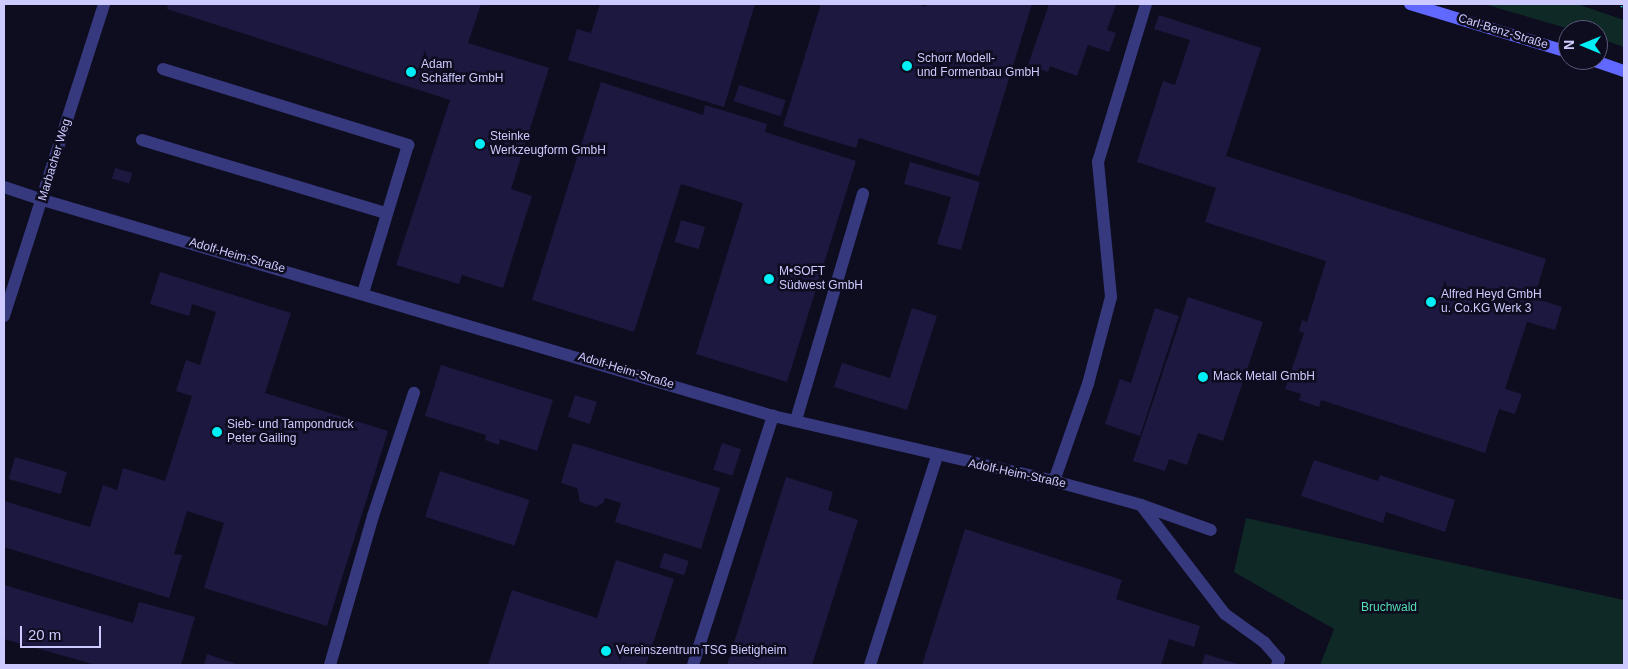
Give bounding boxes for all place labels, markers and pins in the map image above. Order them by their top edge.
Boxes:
place label: Schorr Modell- und Formenbau GmbH [917,52,1040,80]
place label: Adam Schäffer GmbH [421,58,503,86]
marker: Schorr Modell- und Formenbau GmbH [901,60,913,72]
marker: Adam Schäffer GmbH [405,66,417,78]
place label: Steinke Werkzeugform GmbH [490,130,606,158]
marker: Steinke Werkzeugform GmbH [474,138,486,150]
place label: M•SOFT Südwest GmbH [779,265,863,293]
marker: M•SOFT Südwest GmbH [763,273,775,285]
place label: Alfred Heyd GmbH u. Co.KG Werk 3 [1441,288,1542,316]
marker: Alfred Heyd GmbH u. Co.KG Werk 3 [1425,296,1437,308]
place label: Mack Metall GmbH [1213,370,1315,384]
marker: Mack Metall GmbH [1197,371,1209,383]
place label: Sieb- und Tampondruck Peter Gailing [227,418,354,446]
marker: Sieb- und Tampondruck Peter Gailing [211,426,223,438]
place label: Vereinszentrum TSG Bietigheim [616,644,787,658]
marker: Vereinszentrum TSG Bietigheim [600,645,612,657]

